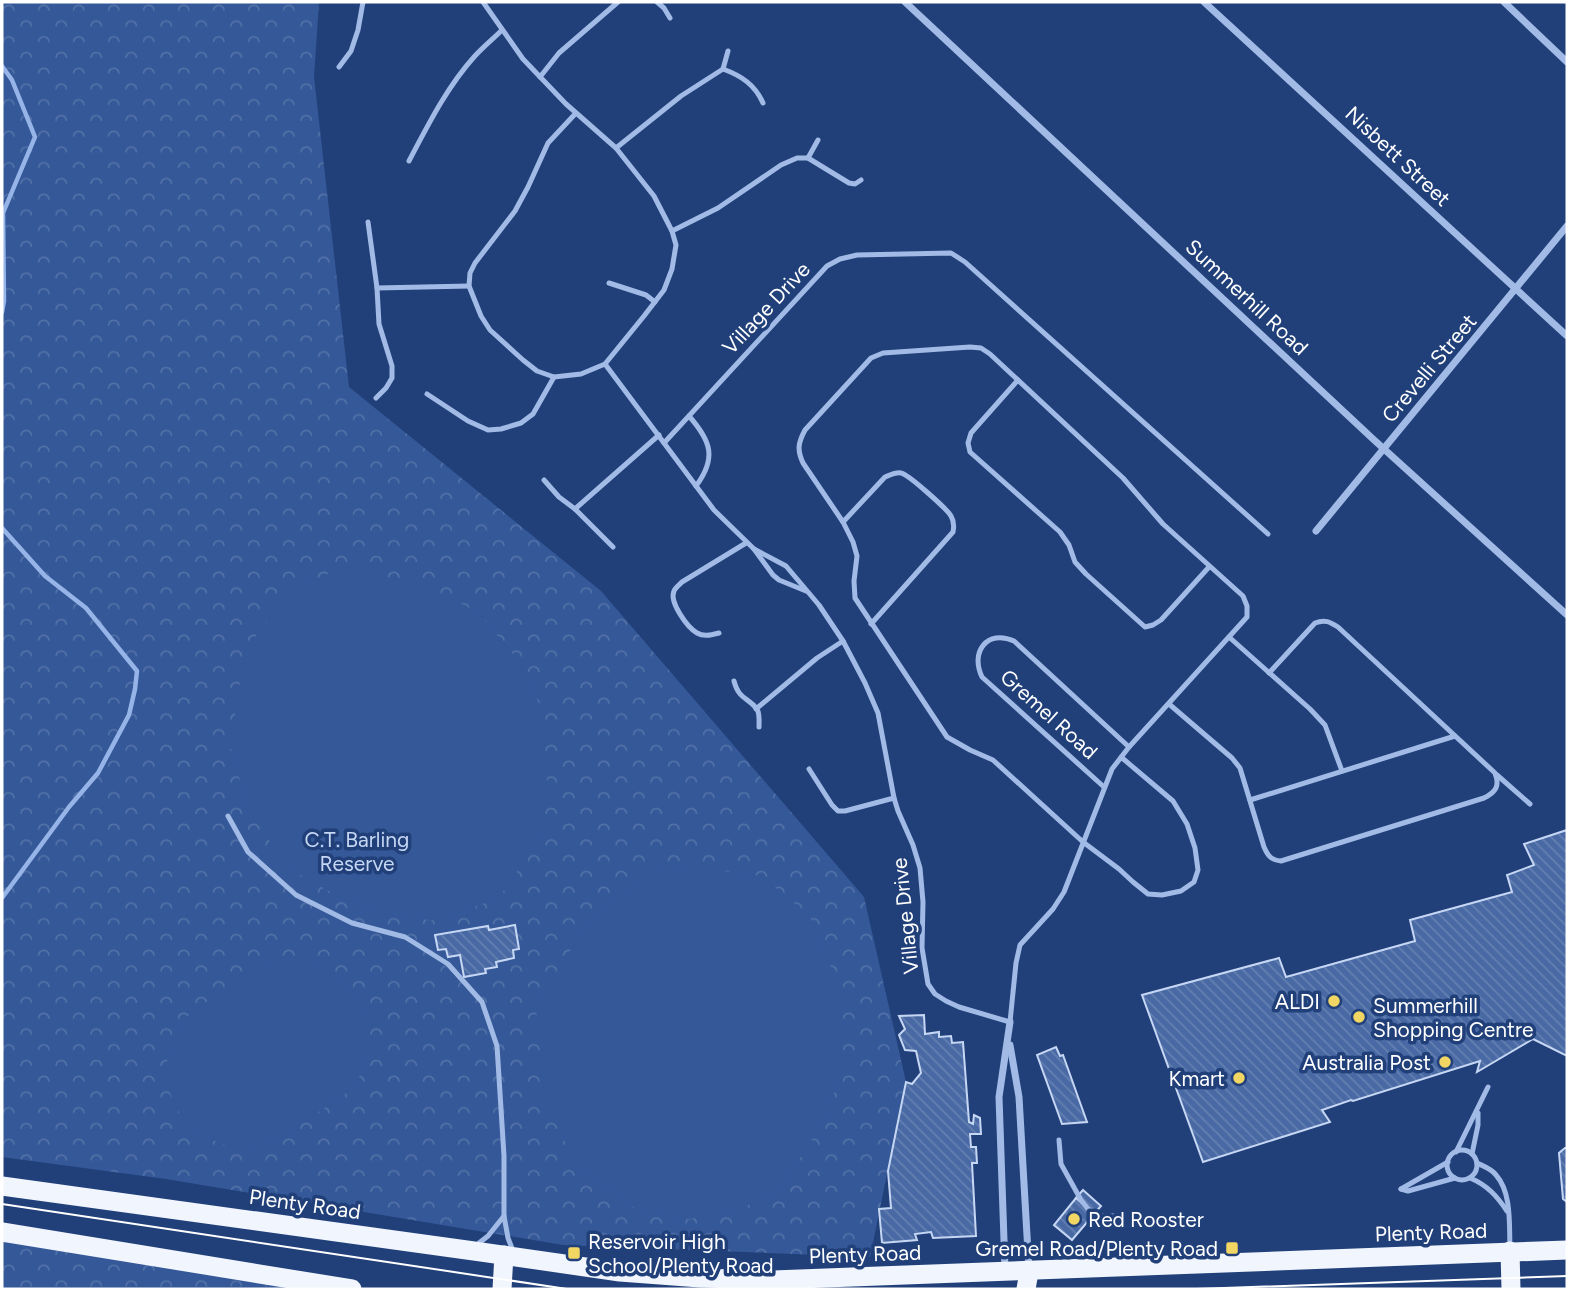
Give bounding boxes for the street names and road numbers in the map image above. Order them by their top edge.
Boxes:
street label: Nisbett Street [1340,101,1456,211]
street label: Summerhill Road [1181,234,1313,360]
street label: Village Drive [717,257,815,359]
street label: Crevelli Street [1376,309,1482,427]
street label: Gremel Road [995,664,1103,764]
street label: Village Drive [886,857,924,975]
street label: Plenty Road [248,1184,362,1224]
street label: Plenty Road [1374,1218,1488,1246]
street label: Plenty Road [808,1240,922,1268]

